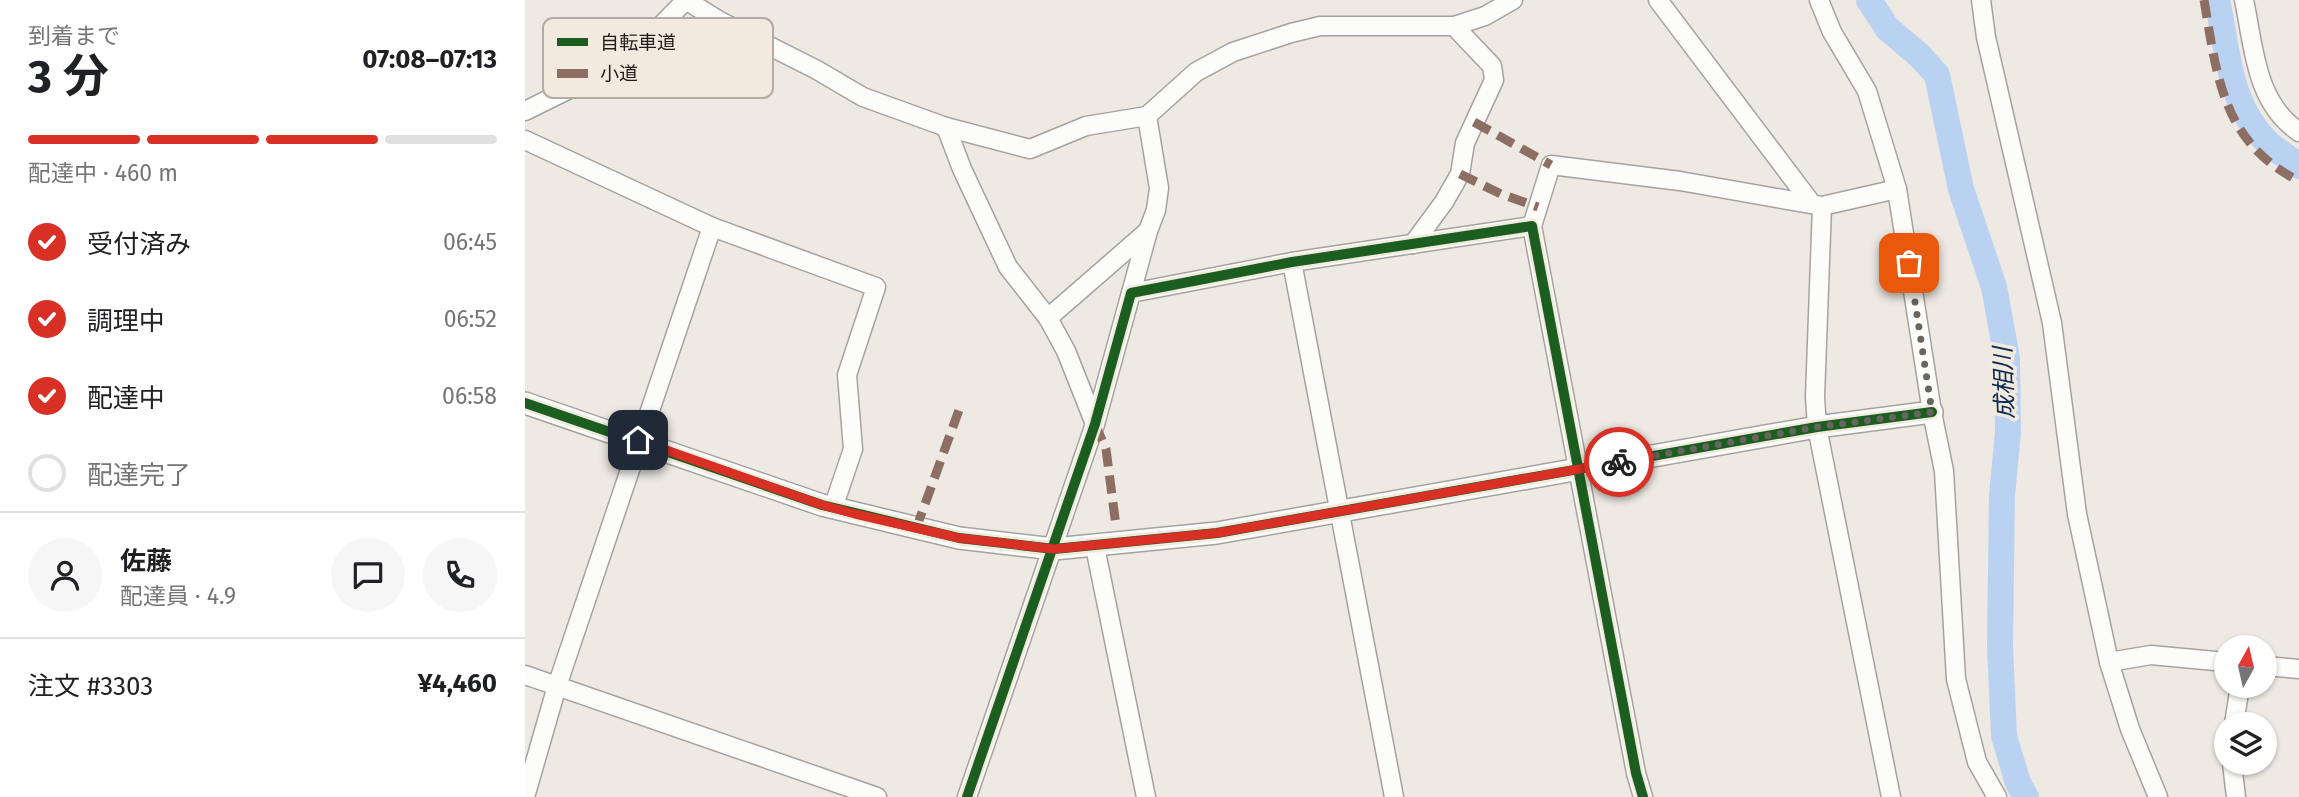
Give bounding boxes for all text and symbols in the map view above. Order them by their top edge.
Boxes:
legend [543,18,773,98]
text: 到着まで [28,22,120,50]
text: 自転車道 [600,31,676,54]
text: 07:08–07:13 [362,44,497,75]
text: 3 分 [28,49,109,104]
text: 小道 [600,62,638,85]
text: 配達中 · 460 m [28,159,178,187]
icon: check [28,223,66,261]
text: 06:45 [443,228,497,256]
text: 受付済み [87,229,191,260]
pin [1879,233,1939,293]
icon: bag [1890,244,1928,282]
icon: check [28,300,66,338]
text: 06:52 [444,305,497,333]
text: 調理中 [87,306,165,337]
water label: 成相川 [1989,344,2019,419]
icon: check [28,377,66,415]
text: 06:58 [442,382,497,410]
text: 配達中 [87,383,165,414]
pin [608,410,668,470]
icon: home [619,421,657,459]
courier [1584,427,1654,497]
icon: bike [1600,443,1638,481]
text: 配達完了 [87,460,191,491]
button: person [28,538,102,612]
button: chat [331,538,405,612]
button: phone [423,538,497,612]
text: 佐藤 [120,546,172,577]
text: 配達員 · 4.9 [120,582,236,610]
north arrow [2214,635,2277,698]
map controls [2214,635,2277,775]
text: ¥4,460 [418,668,497,699]
text: 注文 #3303 [28,671,153,702]
button: layers [2214,712,2277,775]

